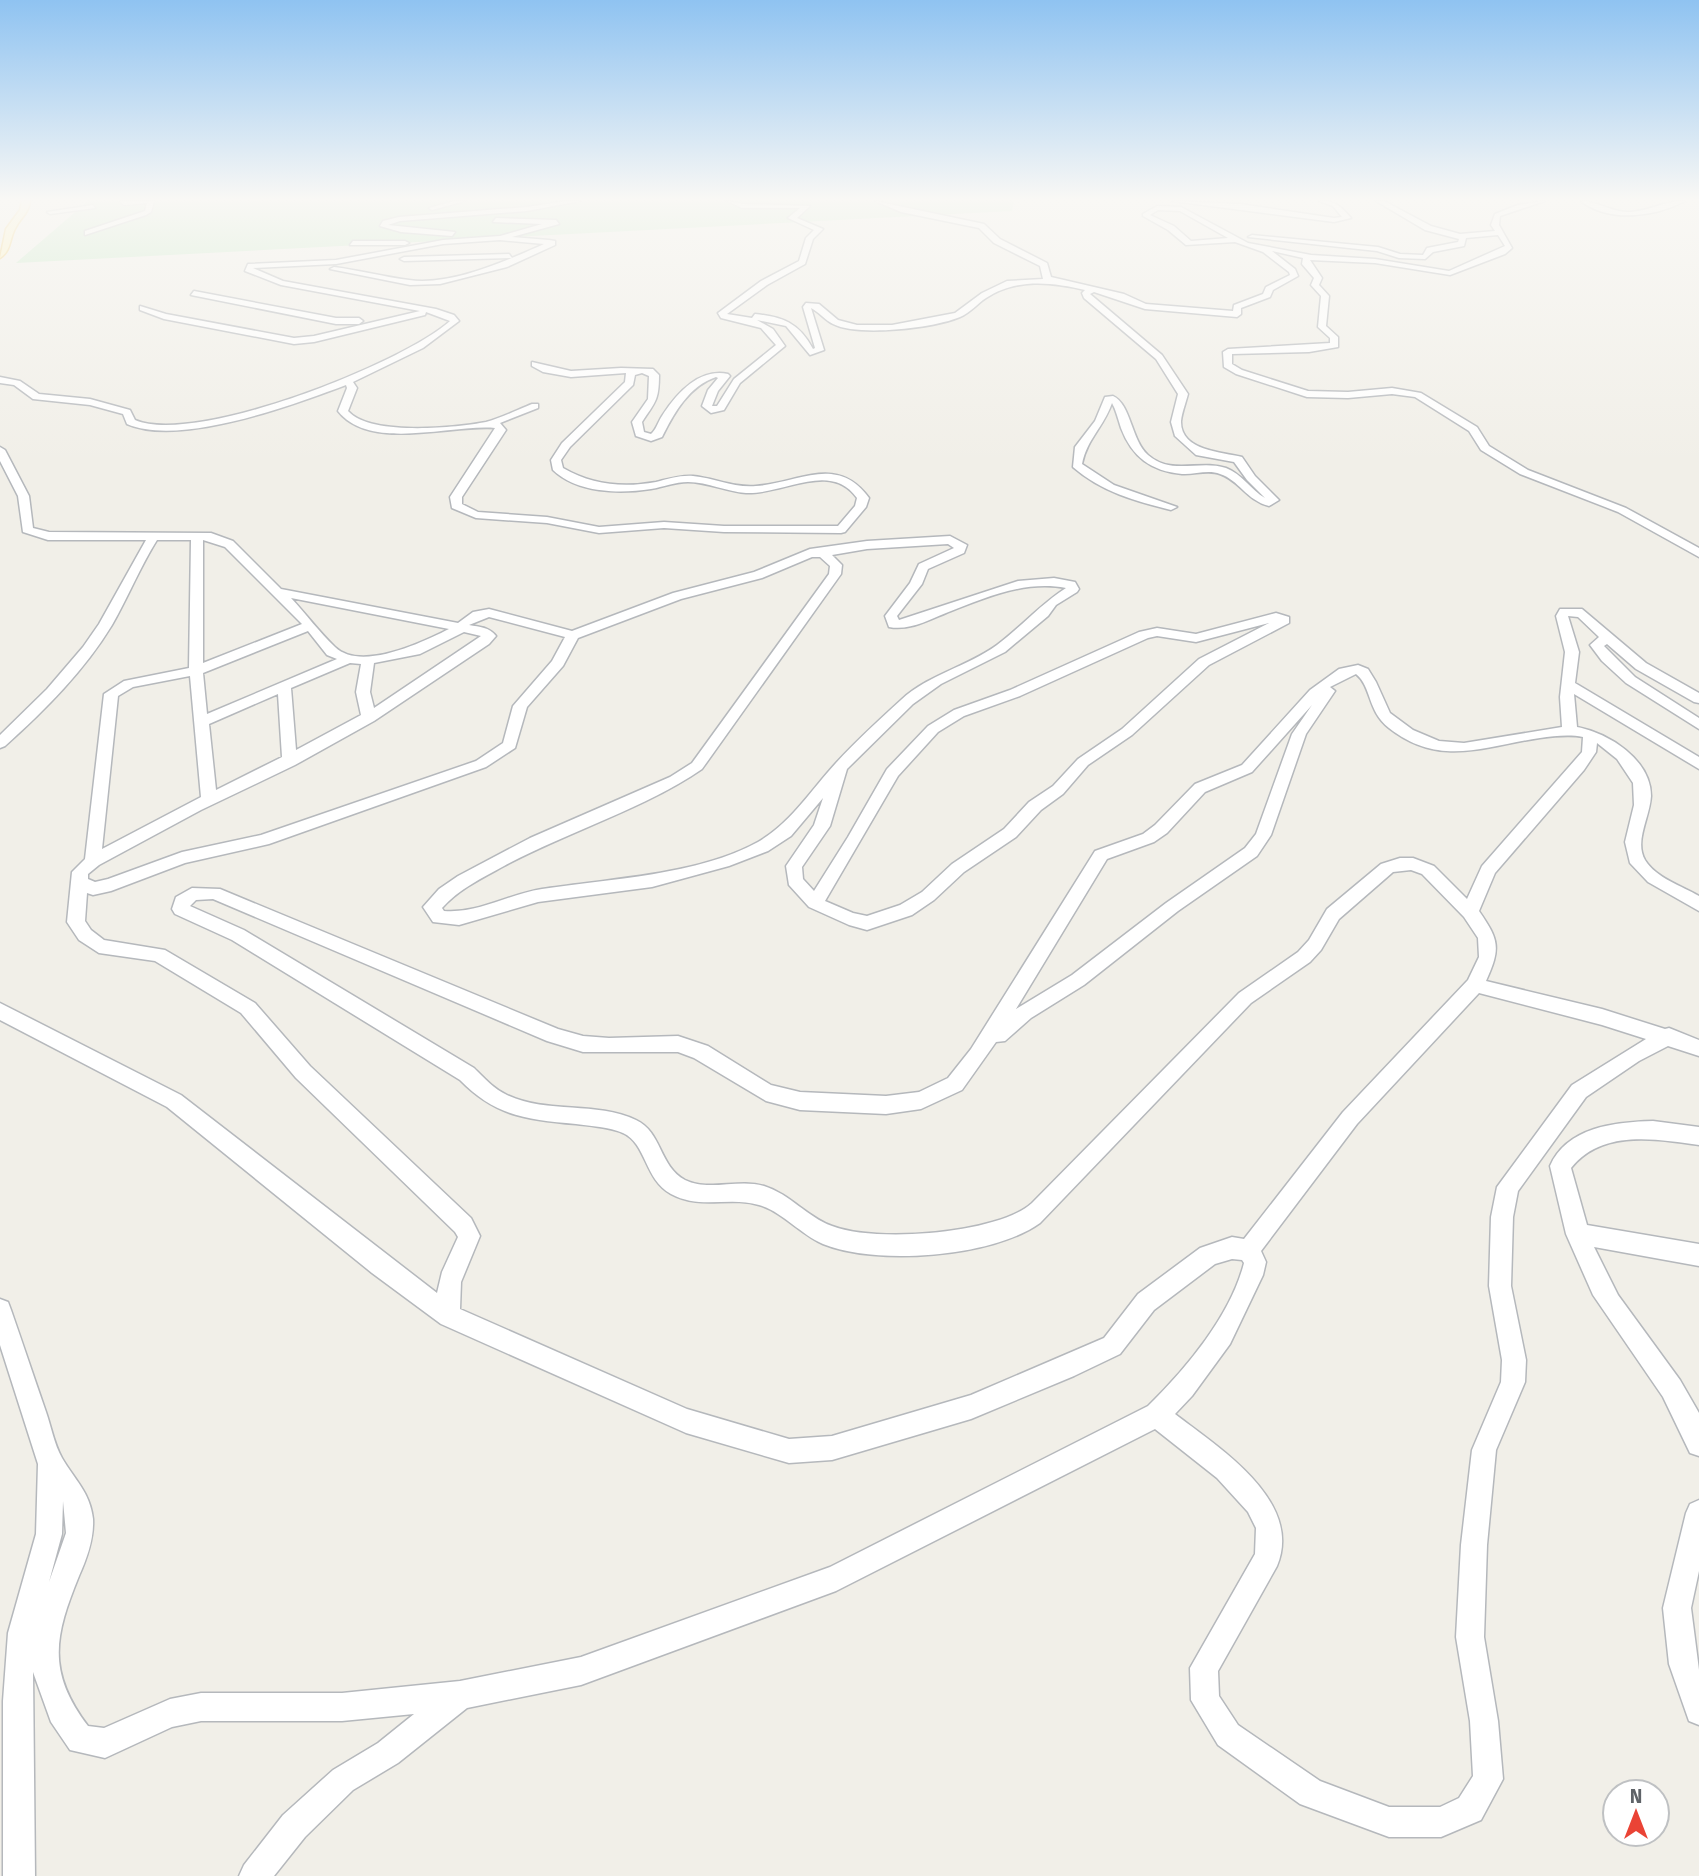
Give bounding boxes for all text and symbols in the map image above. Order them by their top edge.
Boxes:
north arrow [1601,1778,1671,1848]
text: N [1630,1785,1642,1808]

